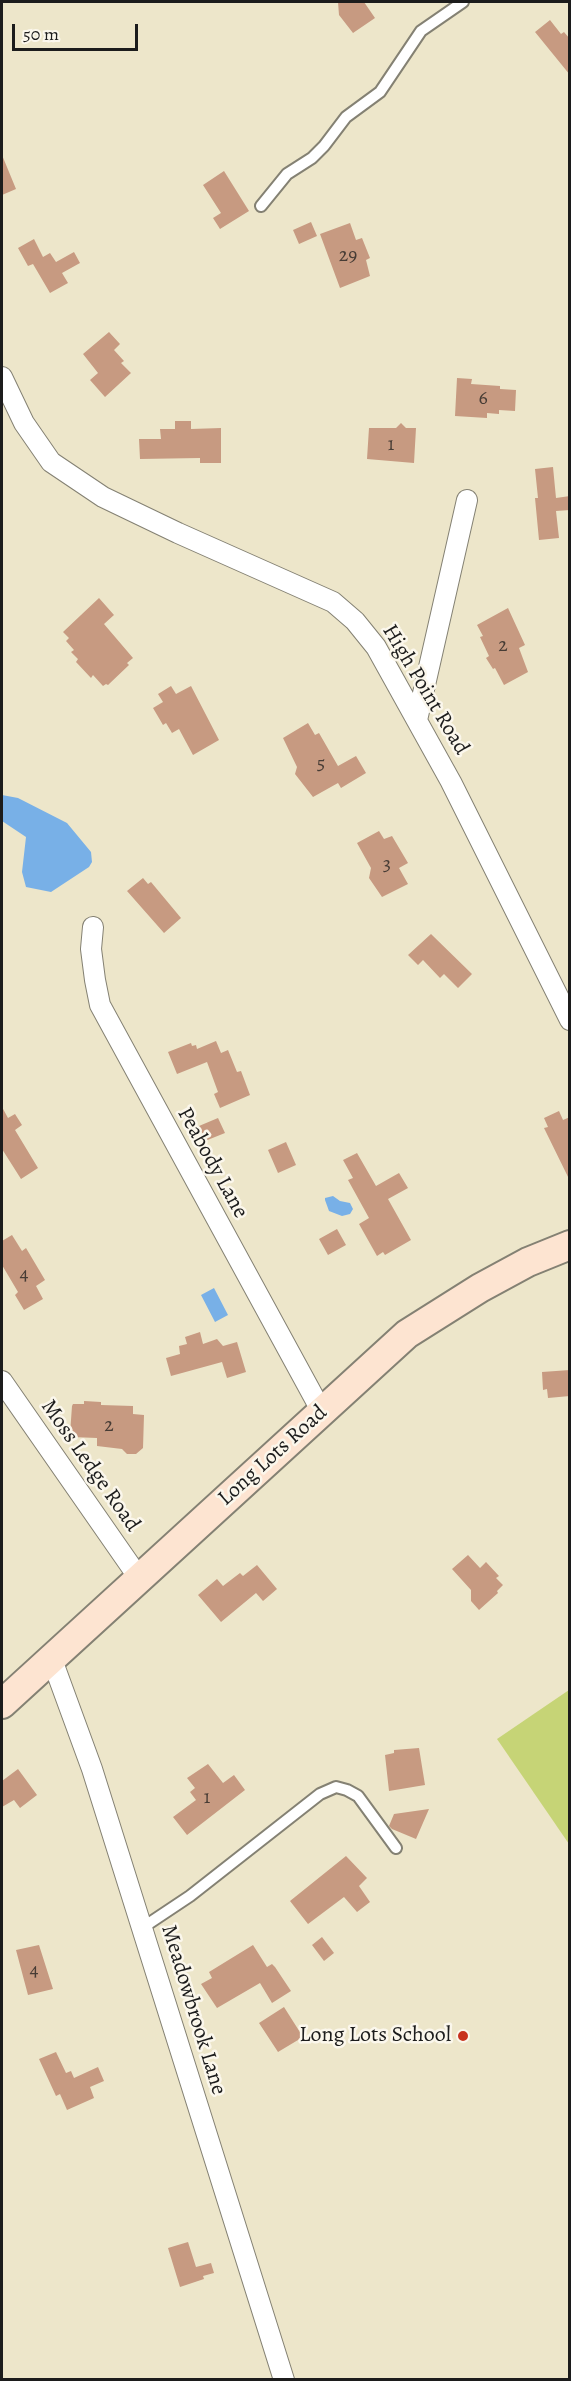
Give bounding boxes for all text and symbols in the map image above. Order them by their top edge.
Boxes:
scale bar [15,12,141,50]
text: 50 m [23,22,59,46]
house number: 29 [339,244,357,268]
house number: 6 [478,387,488,411]
house number: 1 [388,433,394,457]
street label: High Point Road [376,620,474,760]
house number: 2 [498,634,508,658]
house number: 5 [317,752,325,776]
house number: 3 [383,853,391,877]
street label: Peabody Lane [171,1103,253,1223]
house number: 4 [19,1263,29,1287]
street label: Moss Ledge Road [35,1395,145,1537]
street label: Long Lots Road [213,1400,333,1512]
house number: 2 [104,1414,114,1438]
house number: 1 [204,1786,210,1810]
street label: Meadowbrook Lane [155,1922,231,2098]
house number: 4 [29,1959,39,1983]
place label: Long Lots School [299,2023,451,2049]
marker: Long Lots School [456,2029,470,2043]

